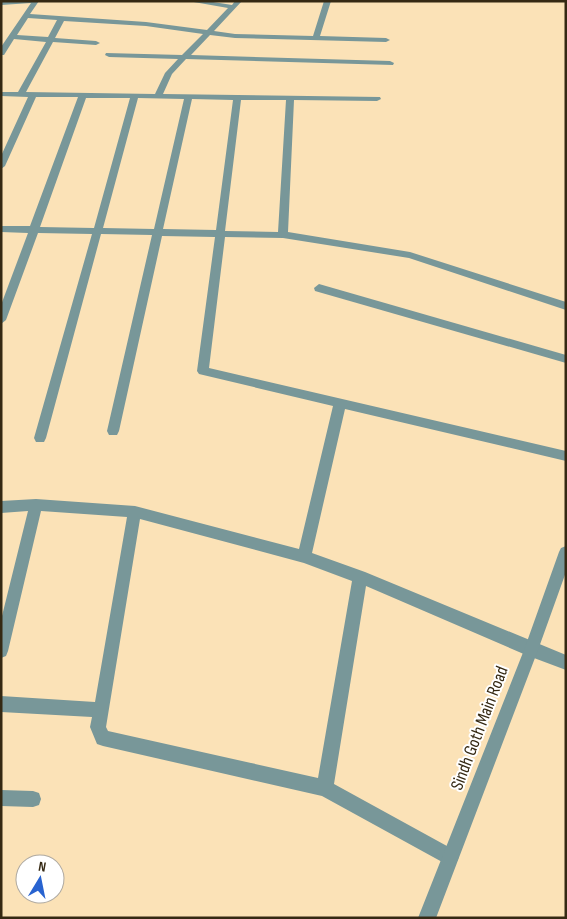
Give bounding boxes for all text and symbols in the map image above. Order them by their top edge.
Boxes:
street label: Sindh Goth Main Road [446,663,513,793]
north arrow [15,854,65,904]
text: N [37,858,47,876]

